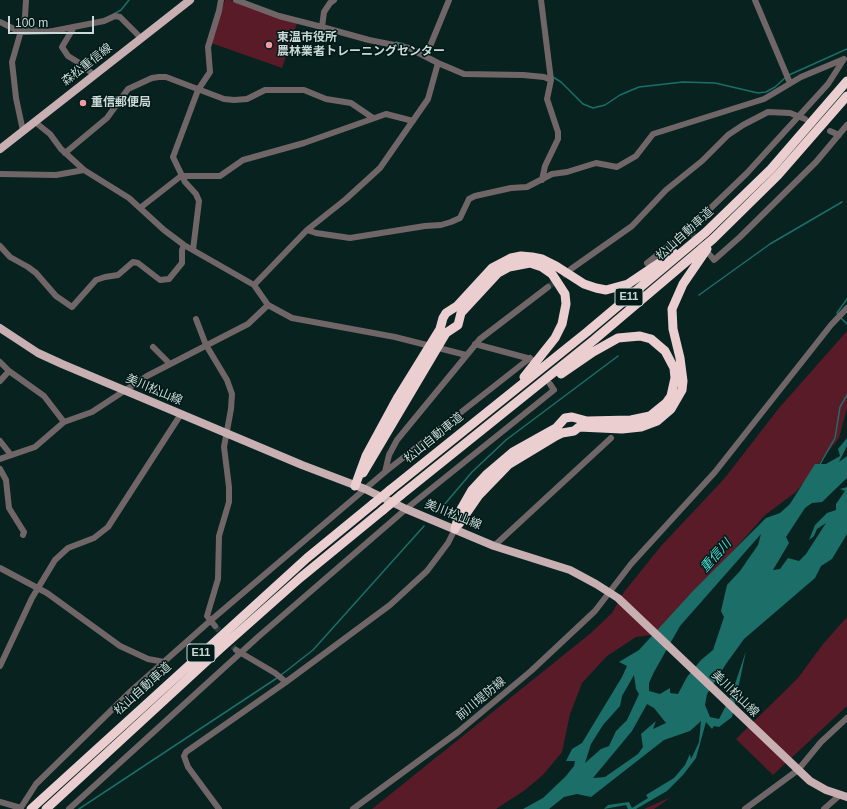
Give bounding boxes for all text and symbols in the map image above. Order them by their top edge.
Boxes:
scale bar [10,8,96,34]
text: 100 m [15,16,48,30]
place label: 東温市役所 農林業者トレーニングセンター [277,31,445,59]
marker: 東温市役所 農林業者トレーニングセンター [264,40,274,50]
street label: 森松重信線 [59,41,115,89]
place label: 重信郵便局 [91,96,151,110]
marker: 重信郵便局 [78,98,88,108]
street label: 松山自動車道 [653,205,717,263]
road number: E11 [615,288,643,306]
street label: 美川松山線 [124,372,184,408]
street label: 松山自動車道 [401,410,467,466]
street label: 美川松山線 [422,497,484,533]
water label: 重信川 [697,536,735,576]
road number: E11 [187,644,215,662]
street label: 松山自動車道 [111,660,175,718]
street label: 美川松山線 [708,668,762,720]
street label: 前川堤防線 [453,674,509,724]

